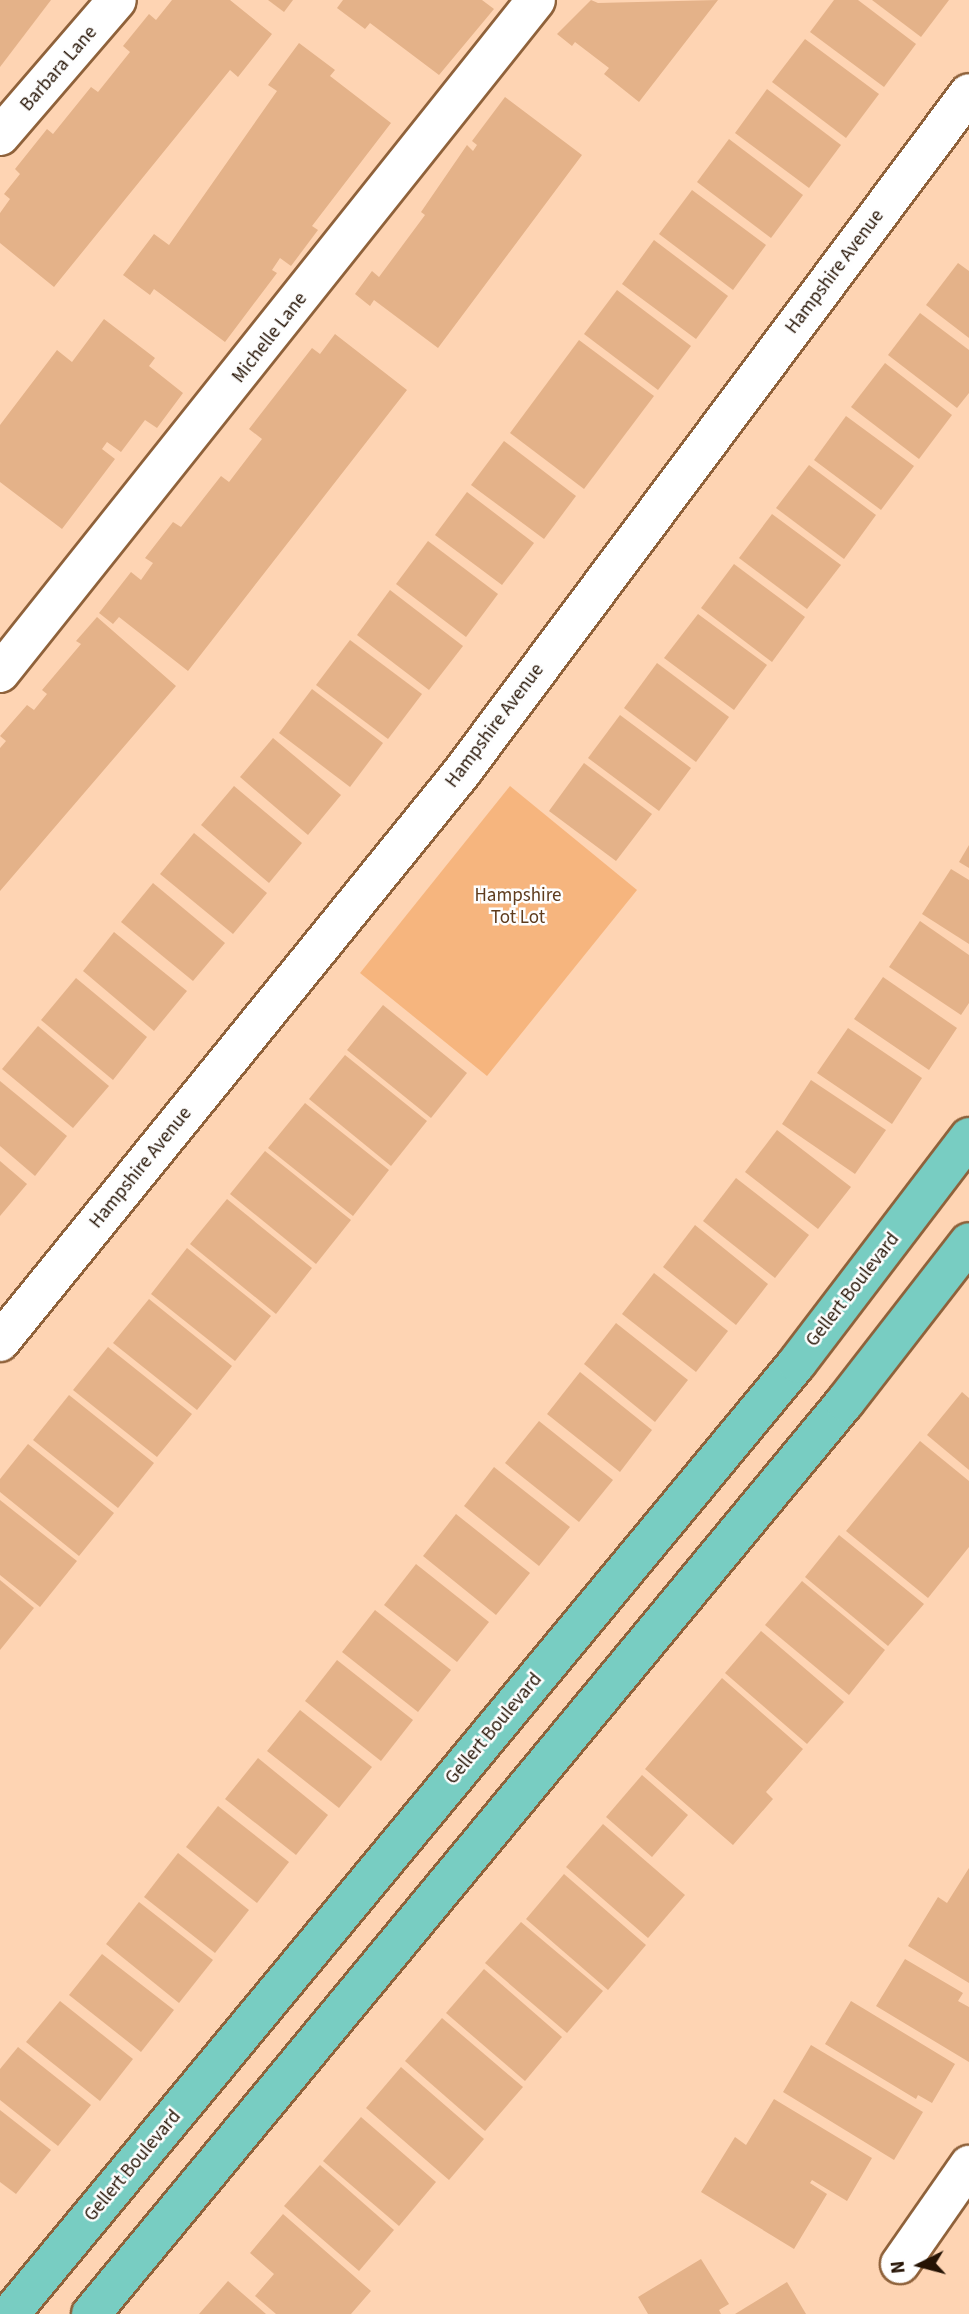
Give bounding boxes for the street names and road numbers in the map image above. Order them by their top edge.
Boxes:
street label: Barbara Lane [16,22,102,116]
street label: Hampshire Avenue [781,205,889,339]
street label: Michelle Lane [228,288,312,388]
street label: Hampshire Avenue [441,659,549,793]
street label: Hampshire Avenue [85,1103,197,1233]
street label: Gellert Boulevard [801,1229,905,1351]
street label: Gellert Boulevard [441,1669,547,1789]
street label: Gellert Boulevard [80,2106,186,2226]

